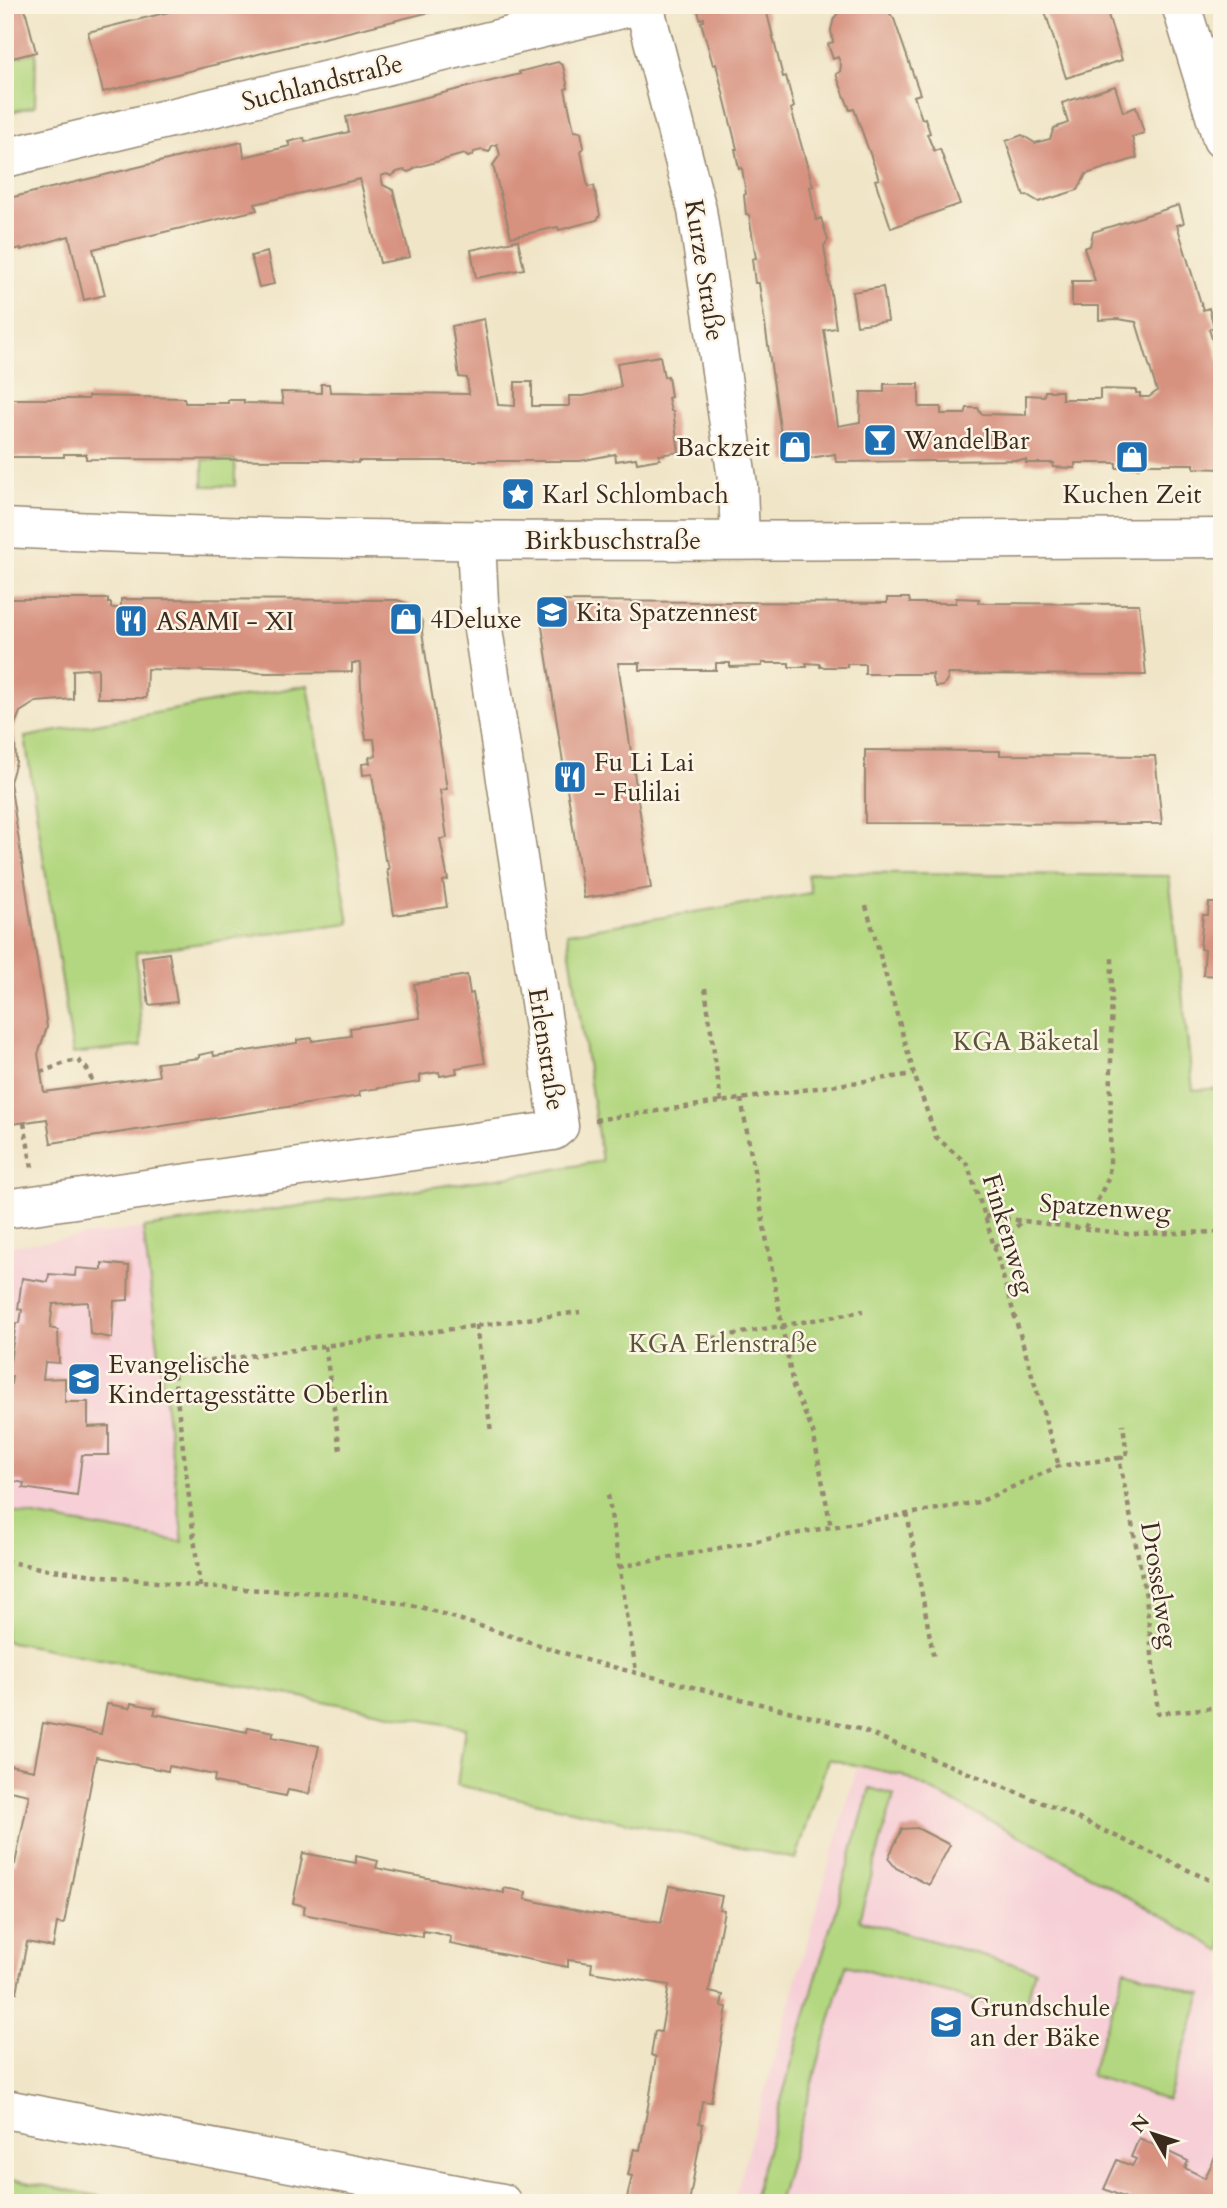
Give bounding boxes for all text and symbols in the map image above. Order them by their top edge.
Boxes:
street label: Suchlandstraße [238,46,406,119]
street label: Kurze Straße [676,197,733,343]
bar icon: WandelBar [861,421,899,459]
place label: WandelBar [903,423,1030,458]
shop icon: Backzeit [776,428,814,466]
place label: Backzeit [676,430,770,465]
shop icon: Kuchen Zeit [1113,438,1151,476]
place icon: Karl Schlombach [499,475,537,513]
place label: Karl Schlombach [542,477,729,512]
place label: Kuchen Zeit [1062,477,1202,512]
street label: Birkbuschstraße [525,523,701,558]
school or university icon: Kita Spatzennest [533,593,571,631]
place label: Kita Spatzennest [576,595,757,630]
shop icon: 4Deluxe [387,600,425,638]
restaurant icon: ASAMI - XI [112,602,150,640]
place label: 4Deluxe [430,602,522,637]
place label: ASAMI - XI [156,604,294,639]
place label: Fu Li Lai - Fulilai [594,745,694,810]
restaurant icon: Fu Li Lai - Fulilai [551,758,589,796]
street label: Erlenstraße [520,985,573,1113]
park label: KGA Bäketal [953,1024,1100,1059]
street label: Finkenweg [974,1169,1044,1299]
street label: Spatzenweg [1038,1185,1172,1230]
park label: KGA Erlenstraße [628,1326,818,1361]
place label: Evangelische Kindertagesstätte Oberlin [108,1347,389,1412]
school or university icon: Evangelische Kindertagesstätte Oberlin [65,1360,103,1398]
street label: Drosselweg [1132,1519,1187,1651]
place label: Grundschule an der Bäke [970,1990,1110,2055]
school or university icon: Grundschule an der Bäke [927,2003,965,2041]
north arrow [1118,2100,1188,2170]
text: N [1125,2109,1156,2139]

